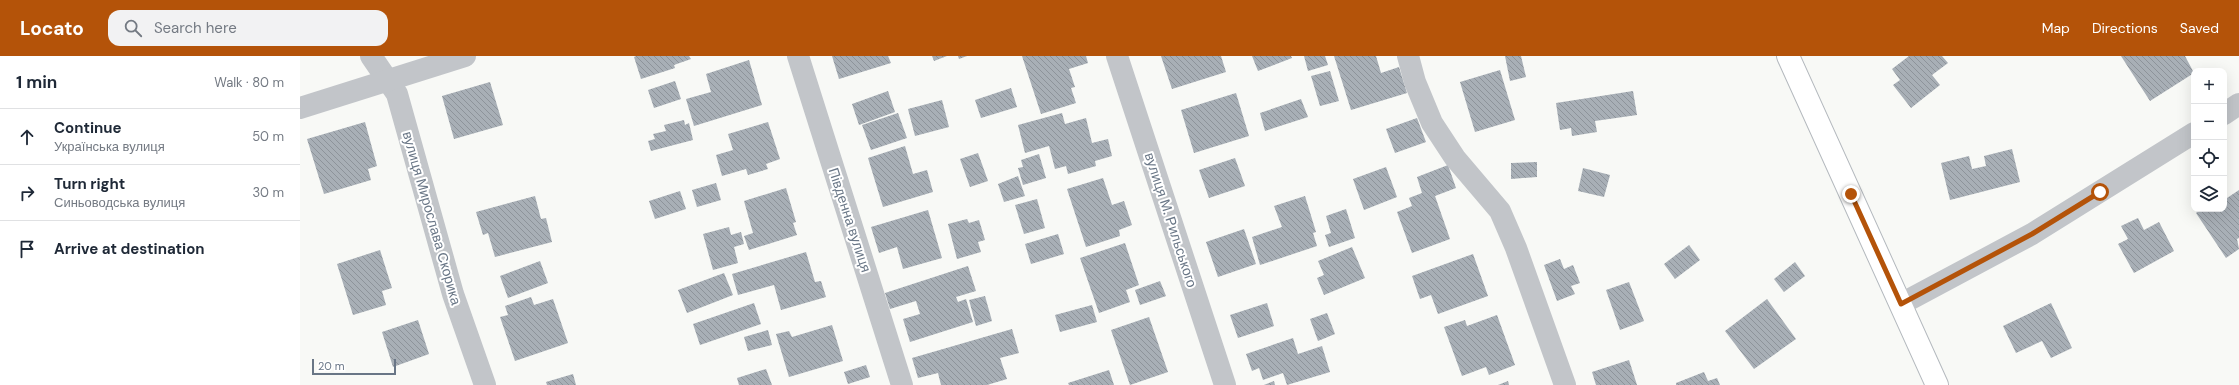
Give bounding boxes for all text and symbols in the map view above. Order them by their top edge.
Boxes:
search box [108,10,388,46]
text: Locato [20,16,84,41]
icon: search [122,17,144,39]
text: Search here [154,18,237,38]
text: Map [2042,19,2070,37]
text: Directions [2092,19,2158,37]
text: Saved [2180,19,2219,37]
map controls [2191,68,2227,212]
button: + [2191,68,2227,104]
text: 1 min [16,71,57,93]
text: Walk · 80 m [214,74,284,91]
button: − [2191,104,2227,140]
text: Continue [54,118,122,138]
icon: ahead [16,126,38,148]
text: 50 m [252,128,284,145]
street label: вулиця Мирослава Скорика [399,129,466,307]
text: Українська вулиця [54,138,165,155]
button: locate [2191,140,2227,176]
street label: вулиця М. Рильського [1141,150,1201,290]
street label: Південна вулиця [825,165,875,275]
text: Turn right [54,174,125,194]
button: layers [2191,176,2227,212]
icon: right [16,182,38,204]
route start [2091,183,2109,201]
text: 30 m [252,184,284,201]
route end [1842,185,1860,203]
text: Синьоводська вулиця [54,194,185,211]
icon: arrive [16,238,38,260]
text: Arrive at destination [54,239,205,259]
scale bar [312,357,396,376]
text: 20 m [318,359,344,373]

